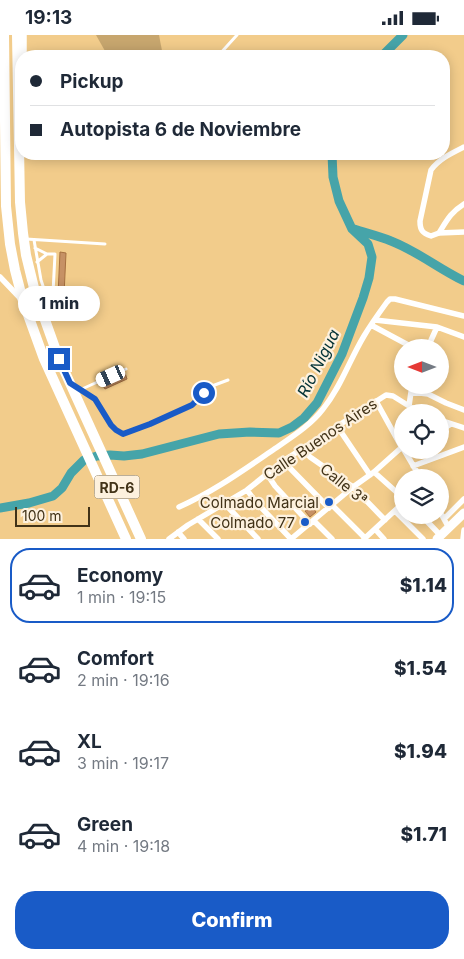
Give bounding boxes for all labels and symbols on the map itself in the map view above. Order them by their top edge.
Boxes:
callout: 1 min [18,287,100,321]
water label: Río Nigua [292,326,344,400]
north arrow [394,339,449,394]
route end [48,348,70,370]
car [94,363,127,389]
route start [193,382,215,404]
street label: Calle Buenos Aires [259,394,381,484]
street label: Calle 3ª [316,459,372,509]
road number: RD-6 [94,476,140,499]
place label: Colmado Marcial [200,493,319,512]
marker: Colmado Marcial [323,496,335,508]
scale bar [15,504,90,527]
place label: Colmado 77 [210,513,295,532]
marker: Colmado 77 [299,516,311,528]

